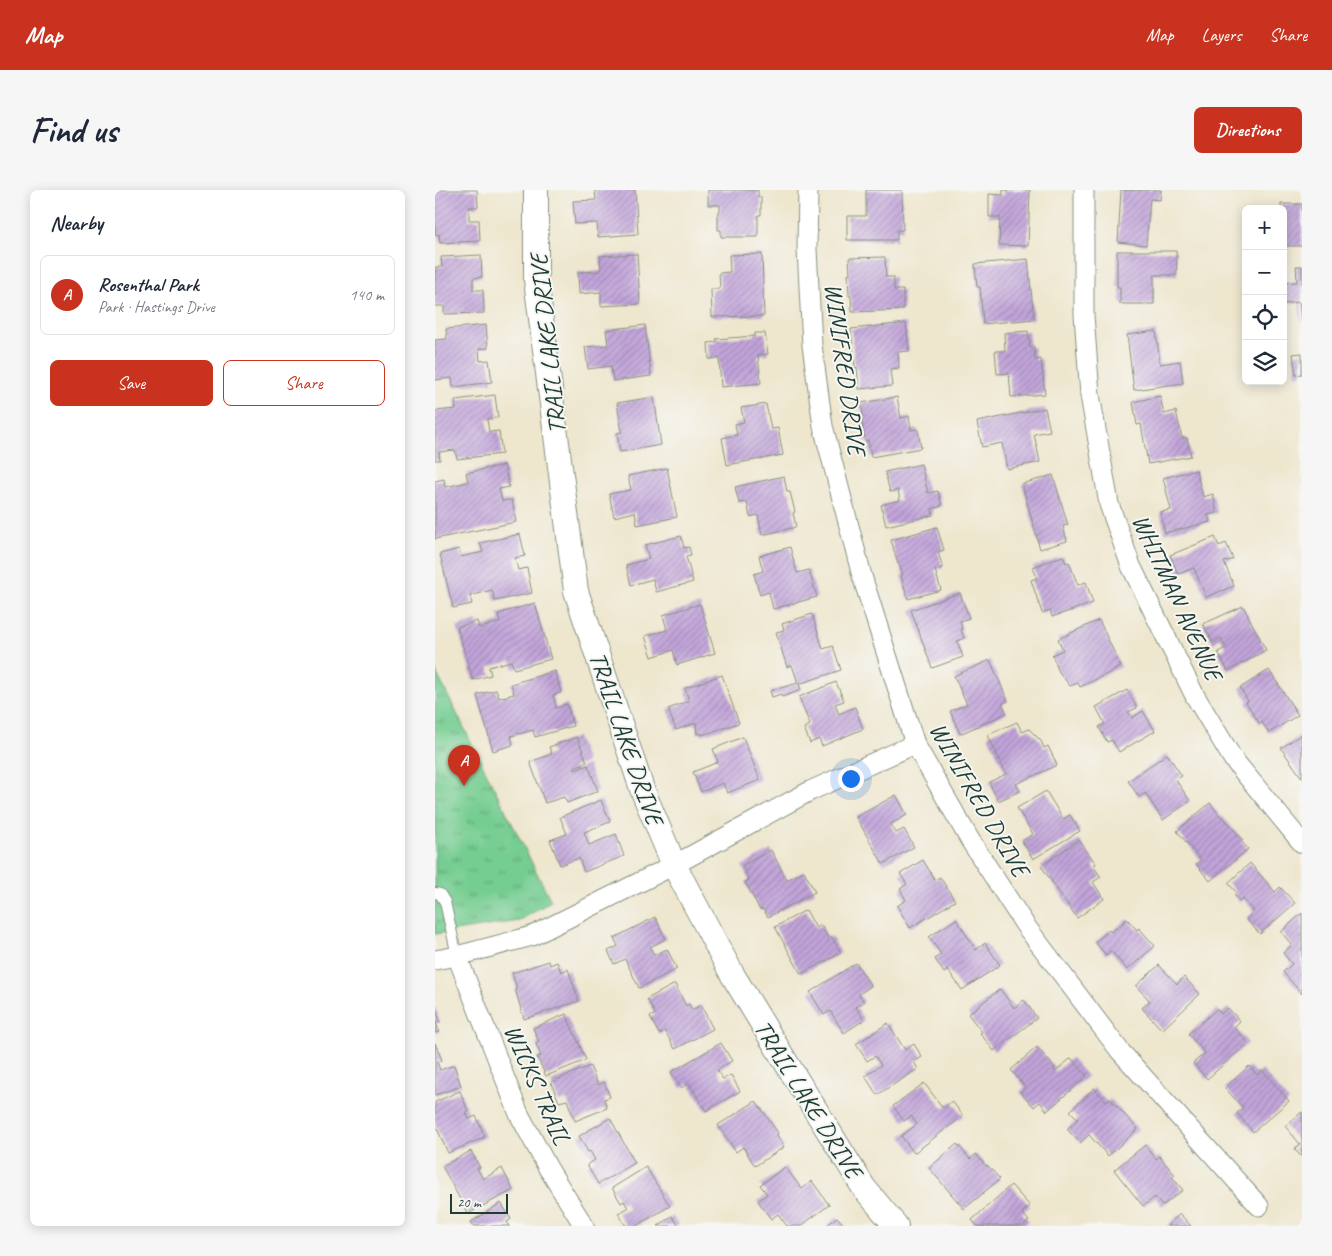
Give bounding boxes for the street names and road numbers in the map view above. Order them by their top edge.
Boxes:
street label: TRAIL LAKE DRIVE [522,249,573,435]
street label: WINIFRED DRIVE [817,281,873,460]
street label: WHITMAN AVENUE [1125,509,1231,689]
street label: TRAIL LAKE DRIVE [581,648,672,832]
street label: WINIFRED DRIVE [922,716,1038,885]
street label: TRAIL LAKE DRIVE [747,1014,871,1187]
street label: WICKS TRAIL [496,1020,578,1150]

